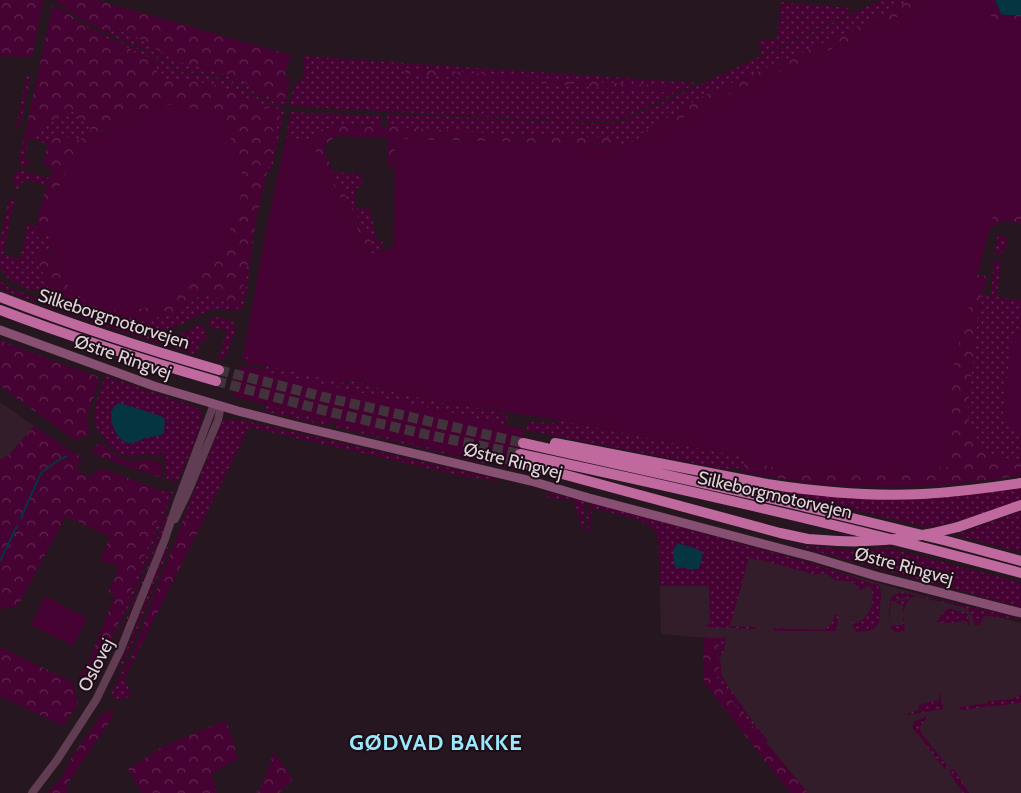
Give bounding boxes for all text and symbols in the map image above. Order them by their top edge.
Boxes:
street label: Silkeborgmotorvejen [35,284,193,354]
street label: Østre Ringvej [72,330,174,384]
street label: Østre Ringvej [461,438,565,484]
street label: Silkeborgmotorvejen [696,467,854,523]
street label: Østre Ringvej [852,542,956,590]
street label: Oslovej [73,635,119,695]
district label: GØDVAD BAKKE [349,729,523,756]

